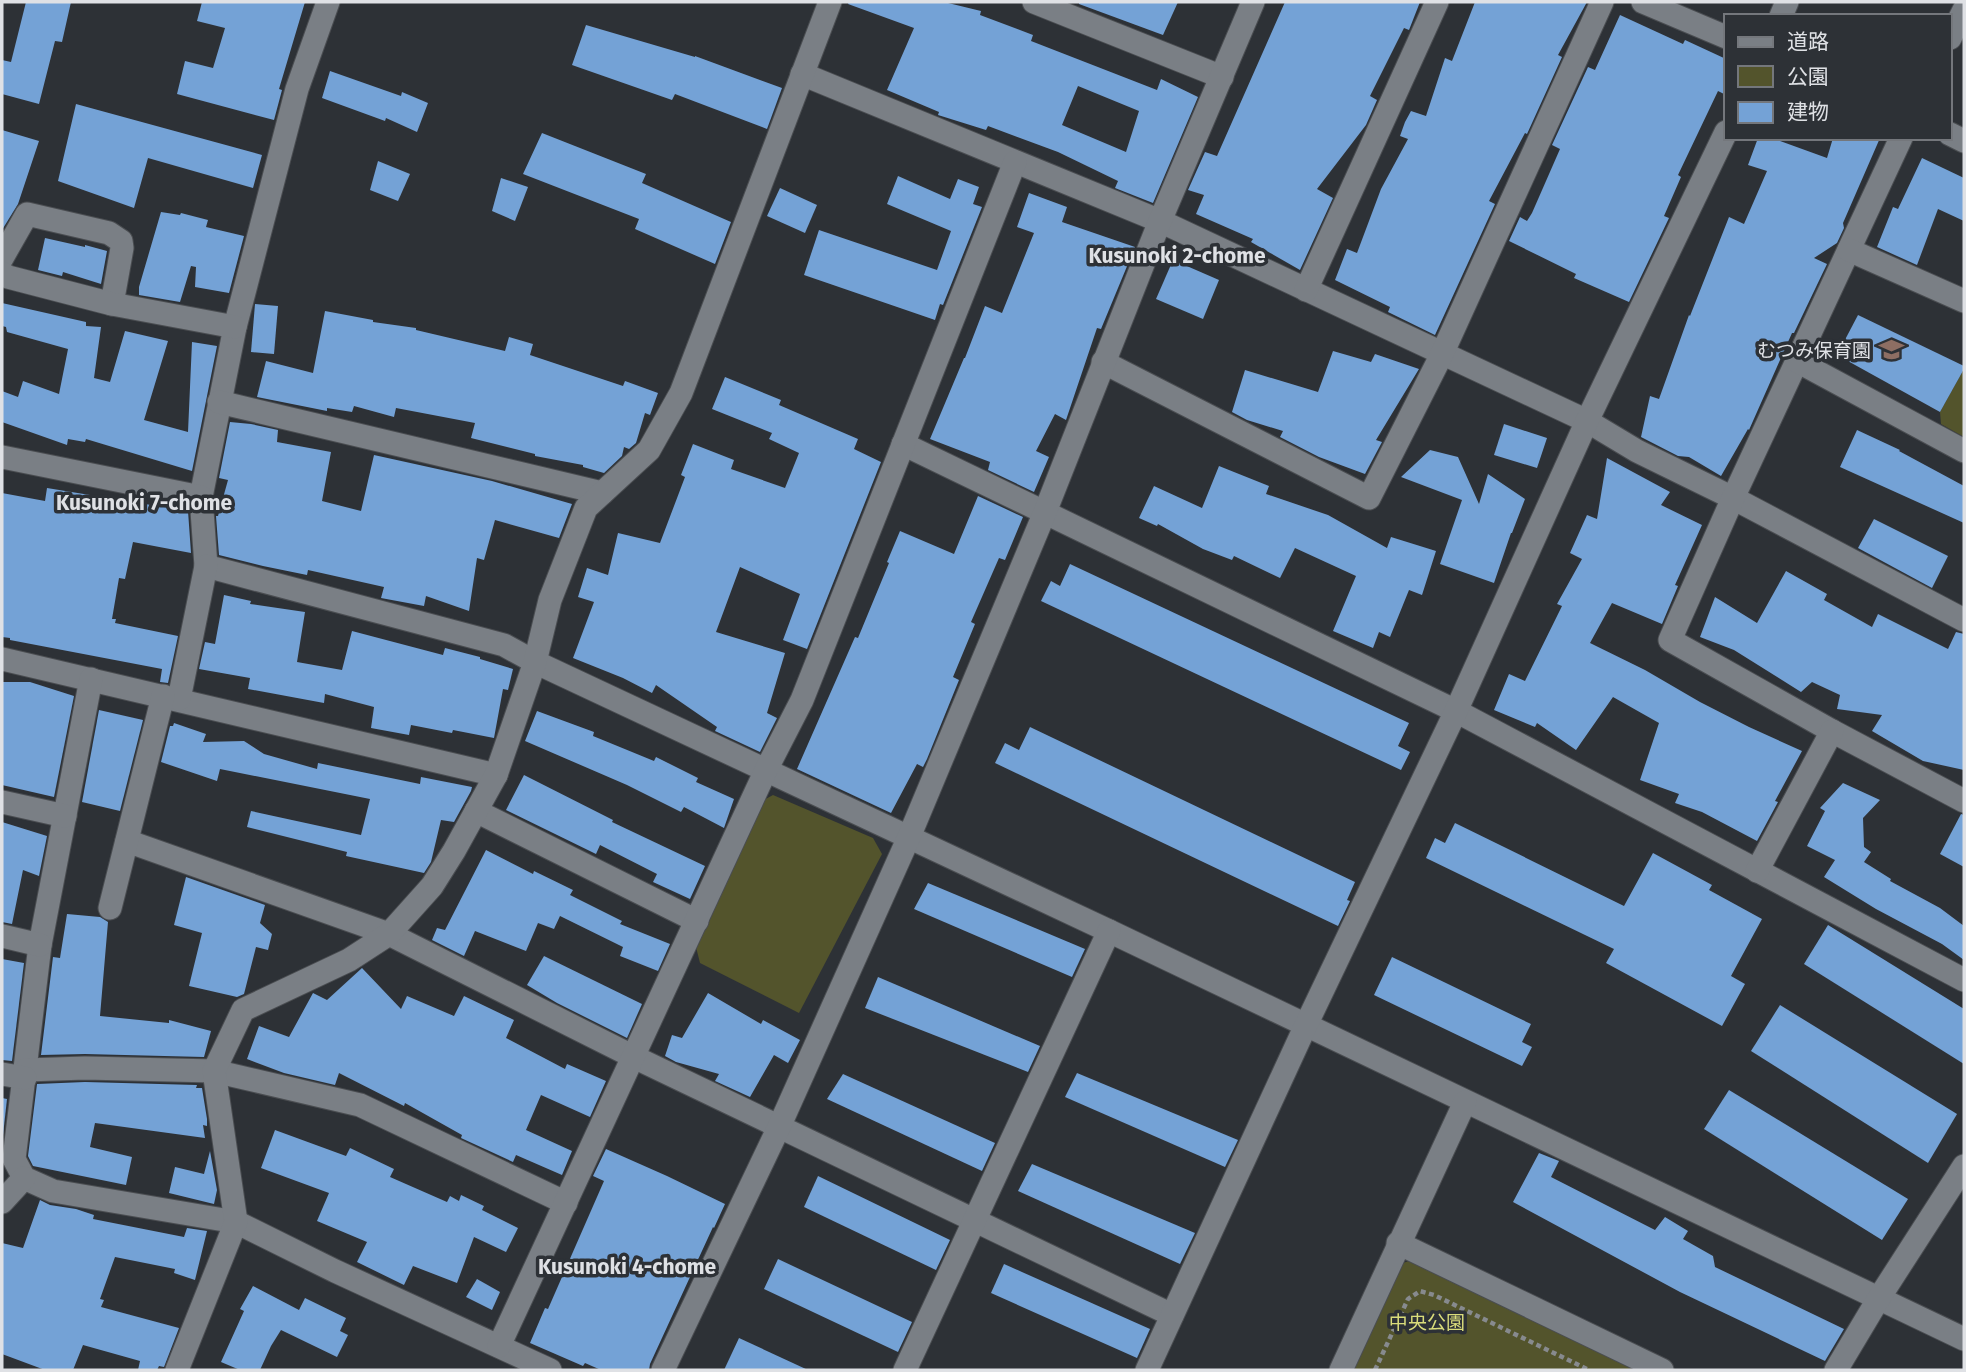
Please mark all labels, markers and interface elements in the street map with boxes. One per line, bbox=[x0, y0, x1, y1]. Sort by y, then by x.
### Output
legend bbox=[1724, 14, 1952, 140]
text: 道路 bbox=[1787, 29, 1829, 55]
text: 公園 bbox=[1787, 64, 1829, 90]
text: 建物 bbox=[1787, 99, 1829, 125]
district label: Kusunoki 2-chome bbox=[1088, 243, 1266, 269]
school or university icon: むつみ保育園 bbox=[1877, 336, 1905, 364]
place label: むつみ保育園 bbox=[1757, 339, 1871, 362]
district label: Kusunoki 7-chome bbox=[56, 490, 233, 516]
district label: Kusunoki 4-chome bbox=[538, 1254, 717, 1280]
park label: 中央公園 bbox=[1389, 1311, 1465, 1334]

